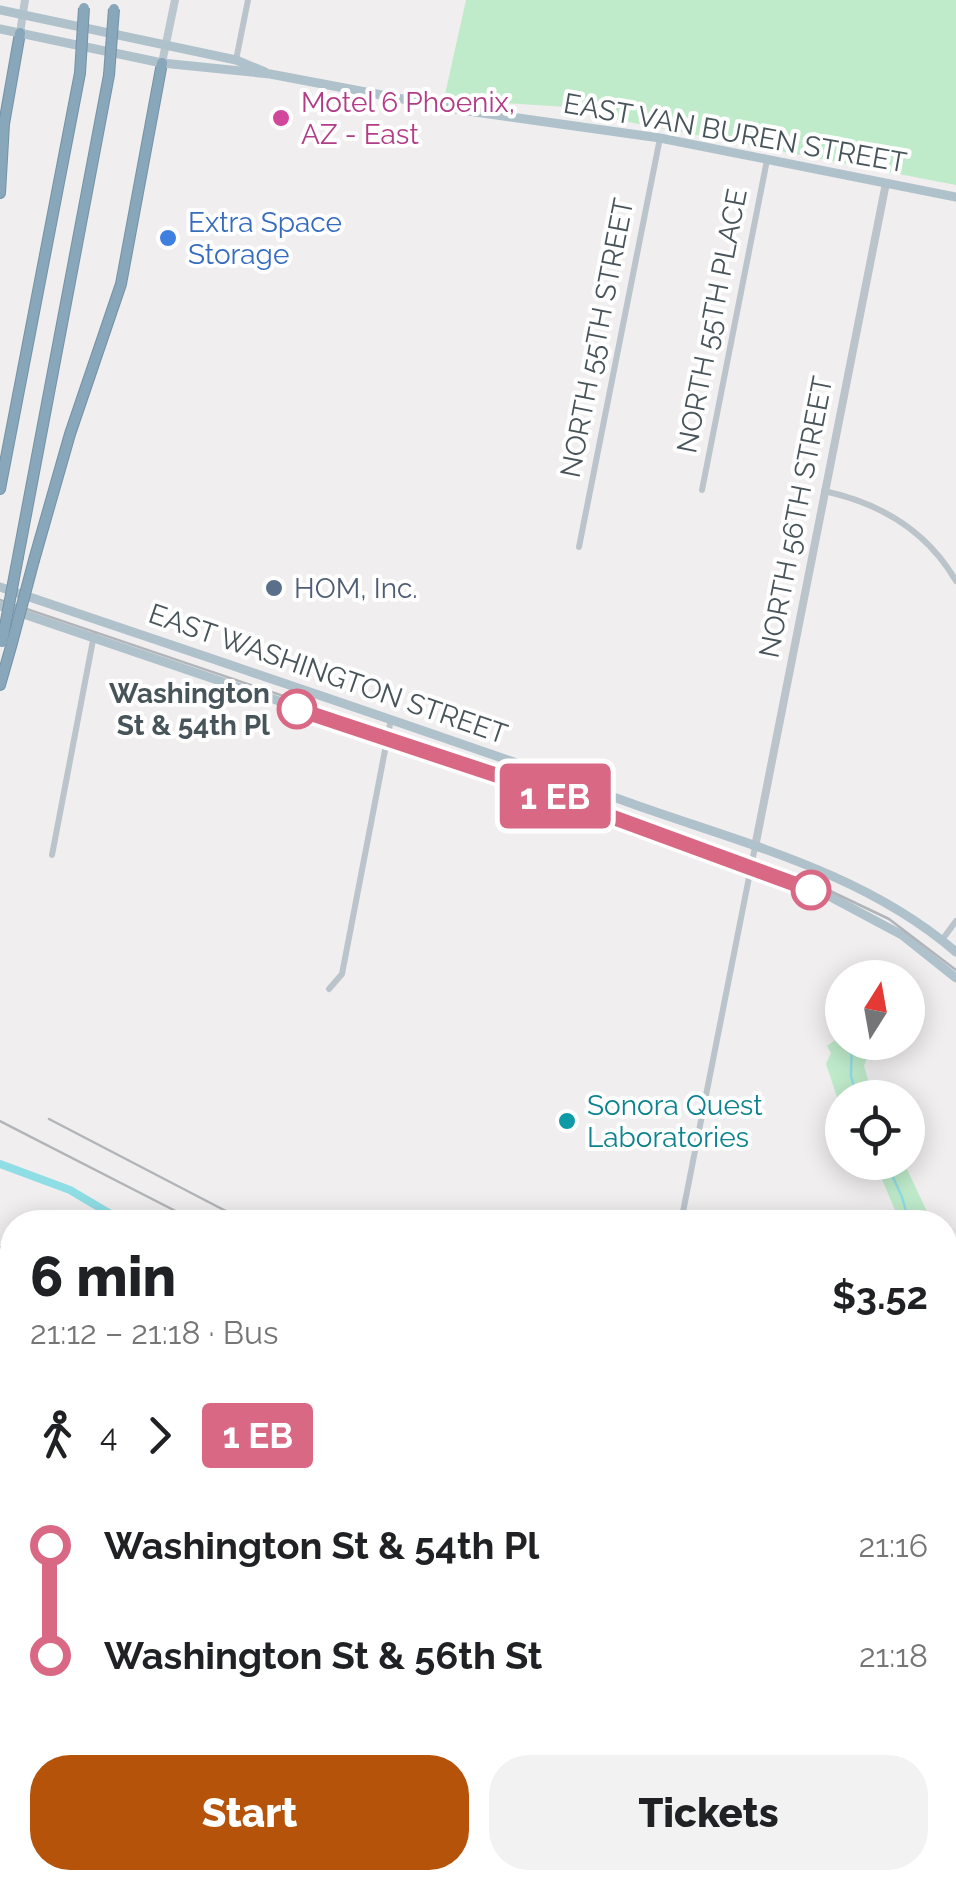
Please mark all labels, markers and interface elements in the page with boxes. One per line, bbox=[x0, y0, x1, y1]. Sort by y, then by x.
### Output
place label: Motel 6 Phoenix, AZ - East bbox=[301, 86, 515, 151]
street label: EAST VAN BUREN STREET bbox=[561, 87, 909, 179]
marker: Motel 6 Phoenix, AZ - East bbox=[270, 107, 292, 129]
street label: NORTH 55TH PLACE bbox=[670, 186, 754, 456]
street label: NORTH 55TH STREET bbox=[554, 196, 640, 480]
place label: Extra Space Storage bbox=[188, 206, 342, 271]
marker: Extra Space Storage bbox=[157, 227, 179, 249]
street label: NORTH 56TH STREET bbox=[753, 373, 839, 661]
place label: HOM, Inc. bbox=[294, 572, 418, 605]
marker: HOM, Inc. bbox=[263, 577, 285, 599]
street label: EAST WASHINGTON STREET bbox=[144, 597, 512, 751]
place label: Washington St & 54th Pl bbox=[109, 677, 270, 742]
marker: Washington St & 54th Pl bbox=[278, 690, 316, 728]
line badge: 1 EB bbox=[485, 764, 625, 828]
text: 1 EB bbox=[520, 776, 590, 817]
unlabelled marker bbox=[792, 871, 830, 909]
north arrow bbox=[825, 960, 925, 1060]
map controls bbox=[825, 960, 925, 1180]
button: locate bbox=[825, 1080, 925, 1180]
place label: Sonora Quest Laboratories bbox=[587, 1089, 763, 1154]
marker: Sonora Quest Laboratories bbox=[556, 1110, 578, 1132]
text: 6 min bbox=[30, 1244, 176, 1309]
text: $3.52 bbox=[832, 1273, 928, 1318]
text: 21:12 – 21:18 · Bus bbox=[30, 1314, 279, 1351]
icon: walk bbox=[30, 1408, 85, 1463]
icon: forward bbox=[132, 1408, 187, 1463]
text: 1 EB bbox=[222, 1415, 293, 1456]
text: 4 bbox=[100, 1417, 117, 1454]
text: Washington St & 54th Pl bbox=[104, 1523, 539, 1568]
text: 21:16 bbox=[859, 1527, 928, 1564]
text: Washington St & 56th St bbox=[104, 1633, 542, 1678]
text: 21:18 bbox=[859, 1637, 928, 1674]
button: Start bbox=[30, 1755, 469, 1870]
button: Tickets bbox=[489, 1755, 928, 1870]

